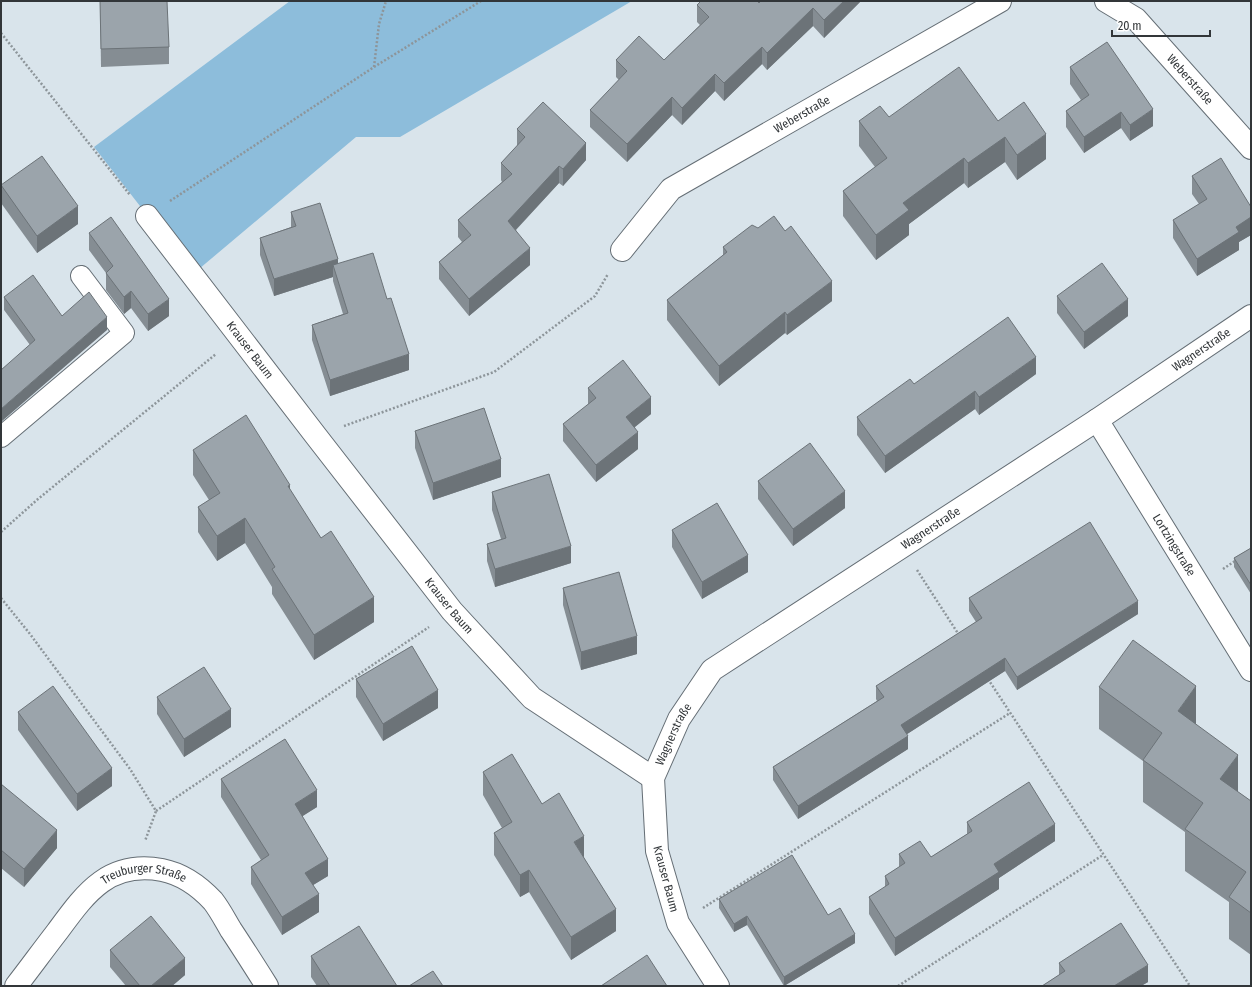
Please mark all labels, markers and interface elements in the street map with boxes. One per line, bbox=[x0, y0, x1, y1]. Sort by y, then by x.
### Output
scale bar bbox=[1112, 12, 1210, 38]
text: 20 m bbox=[1118, 19, 1142, 33]
street label: Weberstraße bbox=[1164, 52, 1216, 107]
street label: Weberstraße bbox=[771, 93, 832, 136]
street label: Krauser Baum bbox=[224, 319, 276, 381]
street label: Wagnerstraße bbox=[1169, 325, 1233, 374]
street label: Wagnerstraße bbox=[899, 504, 963, 552]
street label: Lortzingstraße bbox=[1150, 512, 1199, 579]
street label: Krauser Baum bbox=[422, 575, 476, 636]
street label: Wagnerstraße bbox=[652, 700, 695, 768]
street label: Krauser Baum bbox=[650, 844, 682, 914]
street label: Treuburger Straße bbox=[98, 861, 189, 887]

